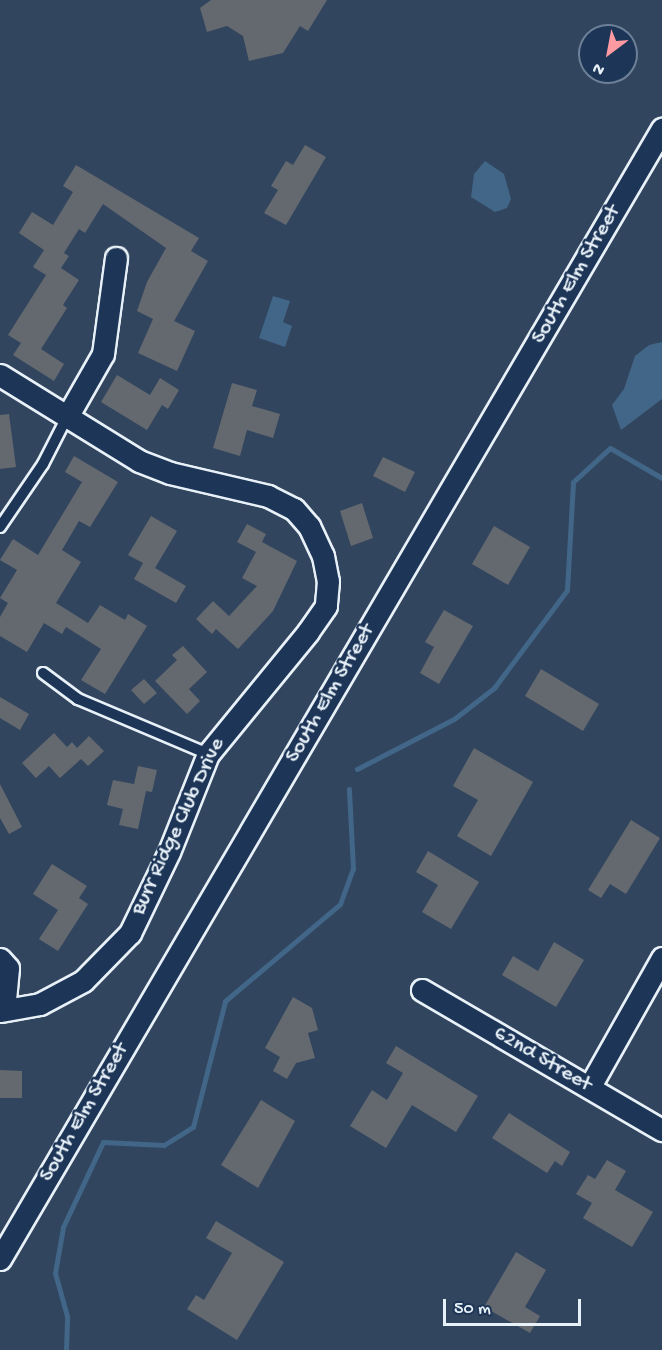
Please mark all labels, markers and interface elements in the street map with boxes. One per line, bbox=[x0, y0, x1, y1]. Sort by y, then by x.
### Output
north arrow bbox=[578, 24, 638, 84]
text: N bbox=[590, 57, 609, 79]
street label: South Elm Street bbox=[527, 201, 627, 349]
street label: South Elm Street bbox=[281, 620, 381, 768]
street label: Burr Ridge Club Drive bbox=[126, 734, 232, 920]
street label: 62nd Street bbox=[488, 1021, 596, 1099]
street label: South Elm Street bbox=[35, 1039, 135, 1187]
scale bar bbox=[446, 1287, 584, 1325]
text: 50 m bbox=[454, 1299, 491, 1320]

